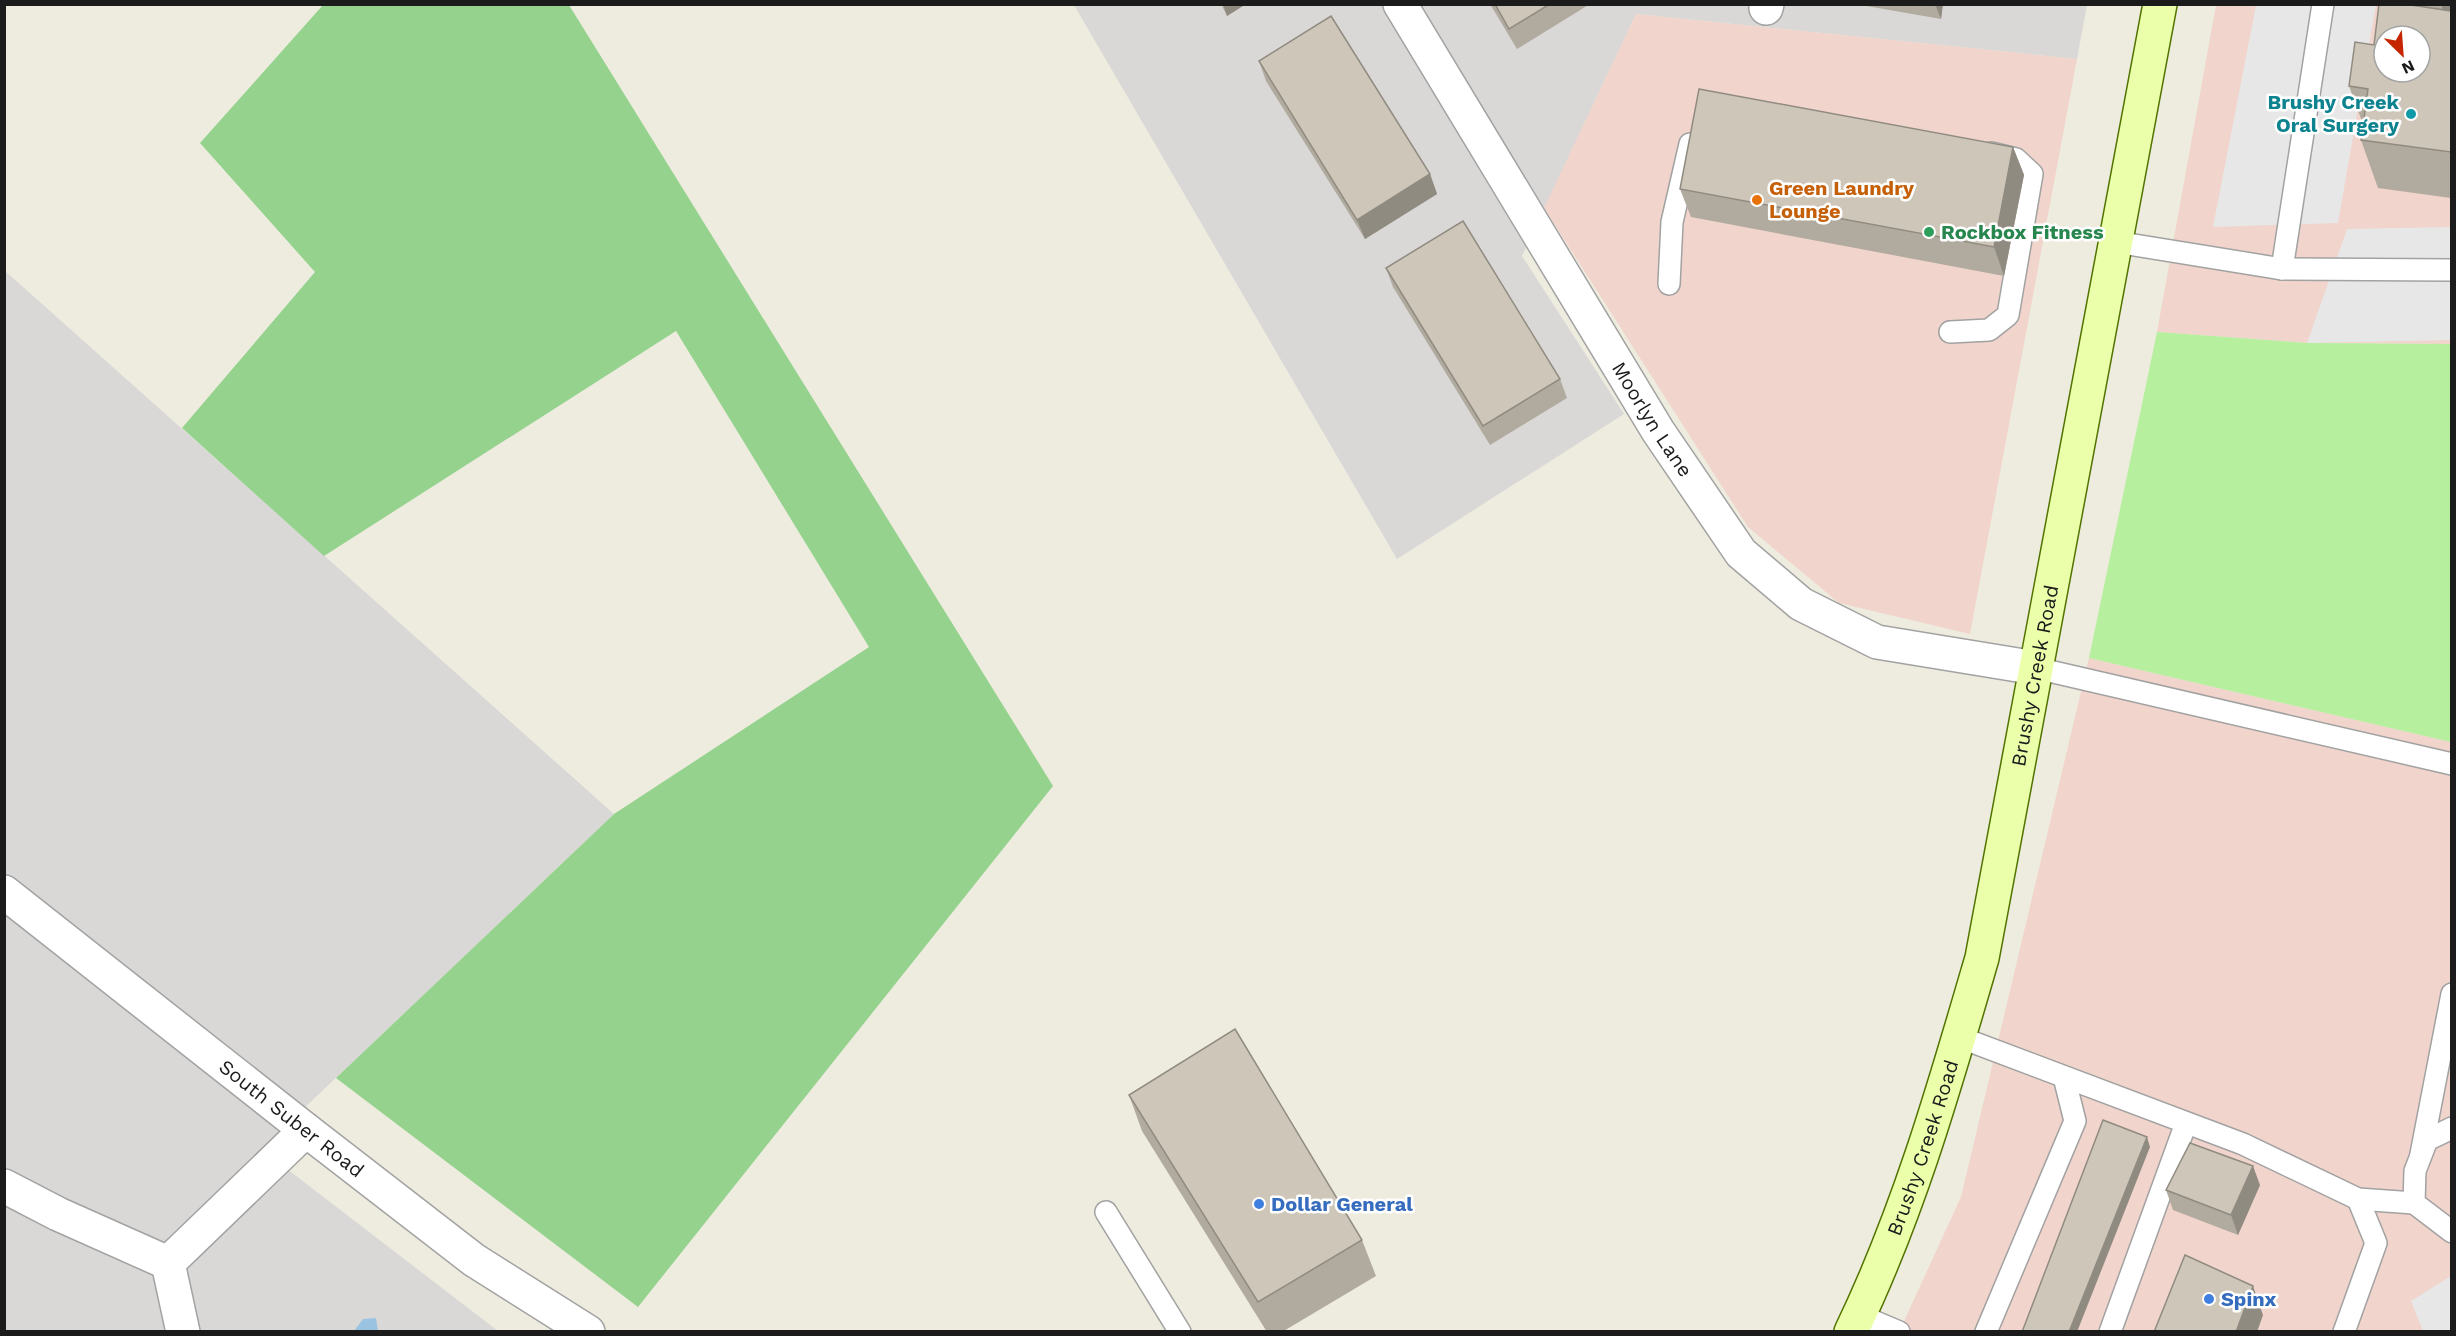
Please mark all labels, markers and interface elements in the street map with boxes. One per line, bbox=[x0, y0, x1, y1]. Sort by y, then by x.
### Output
north arrow bbox=[2372, 24, 2432, 84]
text: N bbox=[2399, 56, 2418, 78]
place label: Brushy Creek Oral Surgery bbox=[2267, 90, 2400, 137]
marker: Brushy Creek Oral Surgery bbox=[2404, 107, 2418, 121]
place label: Green Laundry Lounge bbox=[1769, 176, 1915, 223]
marker: Green Laundry Lounge bbox=[1750, 193, 1764, 207]
place label: Rockbox Fitness bbox=[1941, 220, 2104, 244]
marker: Rockbox Fitness bbox=[1922, 225, 1936, 239]
street label: Moorlyn Lane bbox=[1607, 357, 1698, 481]
street label: Brushy Creek Road bbox=[2006, 583, 2063, 768]
street label: South Suber Road bbox=[214, 1054, 369, 1182]
street label: Brushy Creek Road bbox=[1882, 1057, 1963, 1239]
place label: Dollar General bbox=[1271, 1192, 1413, 1216]
marker: Dollar General bbox=[1252, 1197, 1266, 1211]
place label: Spinx bbox=[2221, 1287, 2276, 1311]
marker: Spinx bbox=[2202, 1292, 2216, 1306]

